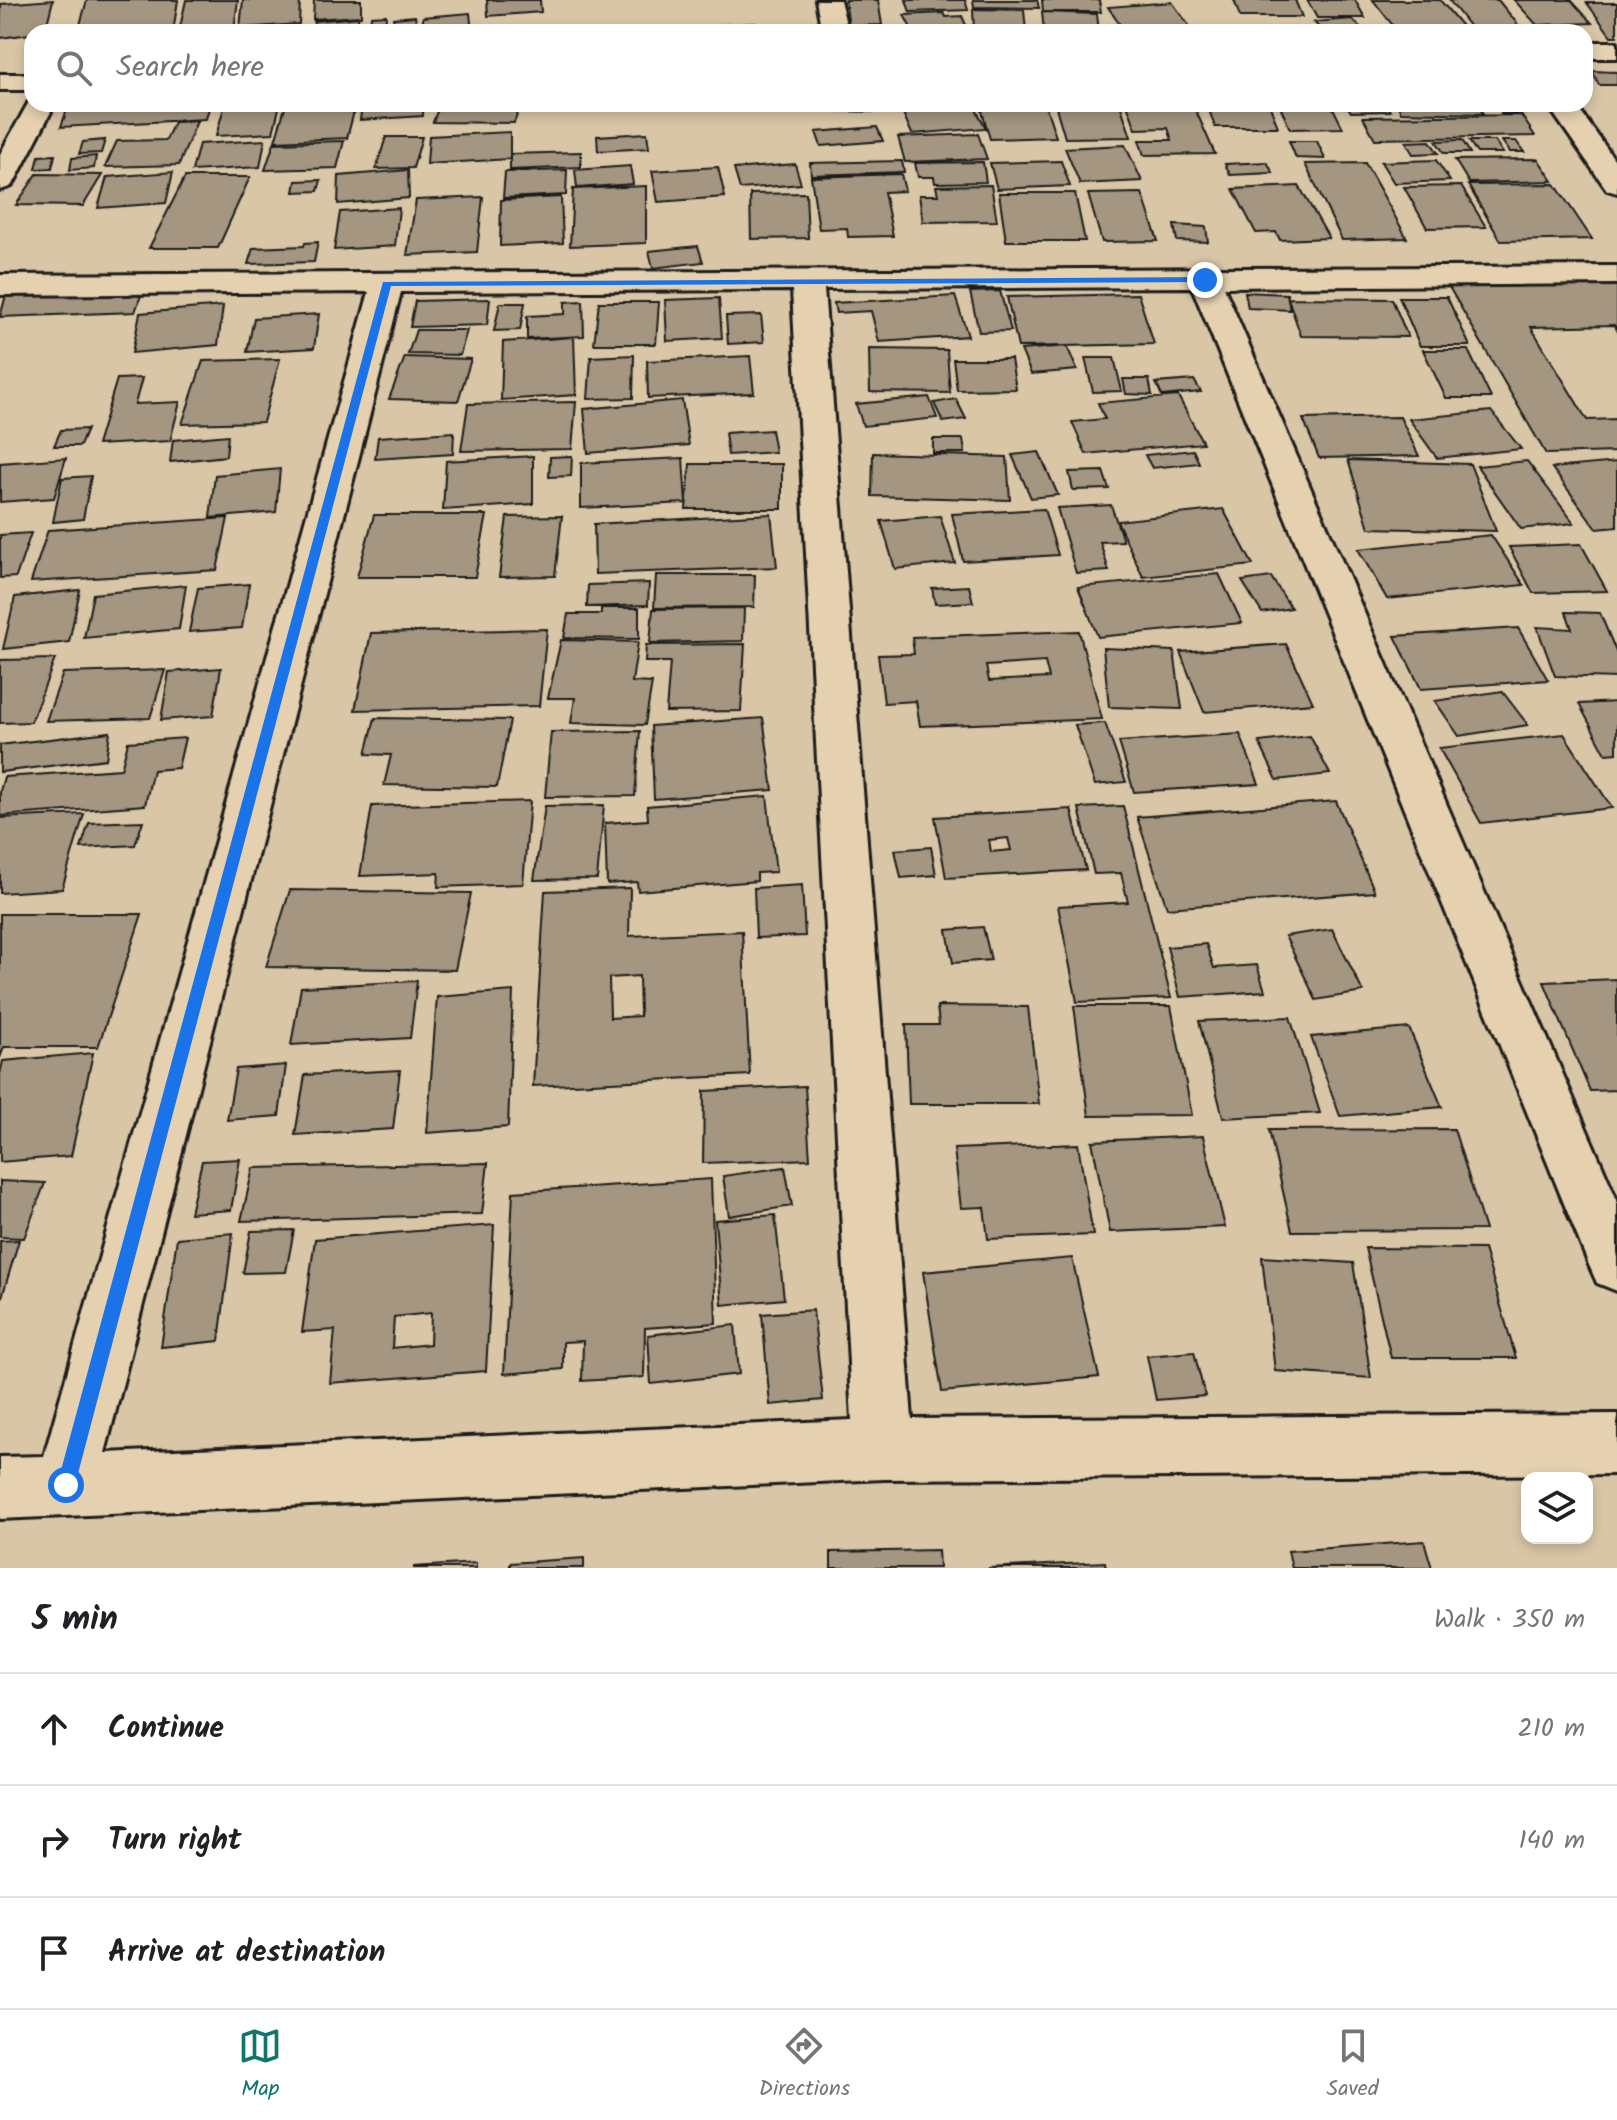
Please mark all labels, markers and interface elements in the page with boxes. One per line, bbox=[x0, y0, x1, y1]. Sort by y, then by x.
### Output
search box bbox=[24, 24, 1593, 112]
text: Search here bbox=[116, 44, 264, 92]
icon: search bbox=[52, 46, 96, 90]
route end bbox=[1187, 262, 1223, 298]
route start bbox=[48, 1467, 84, 1503]
map controls bbox=[1521, 1472, 1593, 1544]
button: layers bbox=[1521, 1472, 1593, 1544]
text: 5 min bbox=[32, 1593, 118, 1647]
text: Walk · 350 m bbox=[1434, 1599, 1585, 1641]
text: Continue bbox=[108, 1705, 224, 1753]
icon: ahead bbox=[32, 1707, 76, 1751]
text: 210 m bbox=[1518, 1708, 1585, 1750]
text: Turn right bbox=[108, 1817, 241, 1865]
icon: right bbox=[32, 1819, 76, 1863]
text: 140 m bbox=[1518, 1820, 1585, 1862]
text: Arrive at destination bbox=[108, 1929, 385, 1977]
icon: arrive bbox=[32, 1931, 76, 1975]
tab: Map bbox=[238, 2024, 282, 2107]
tab: Directions bbox=[759, 2024, 850, 2107]
tab: Saved bbox=[1327, 2024, 1379, 2107]

